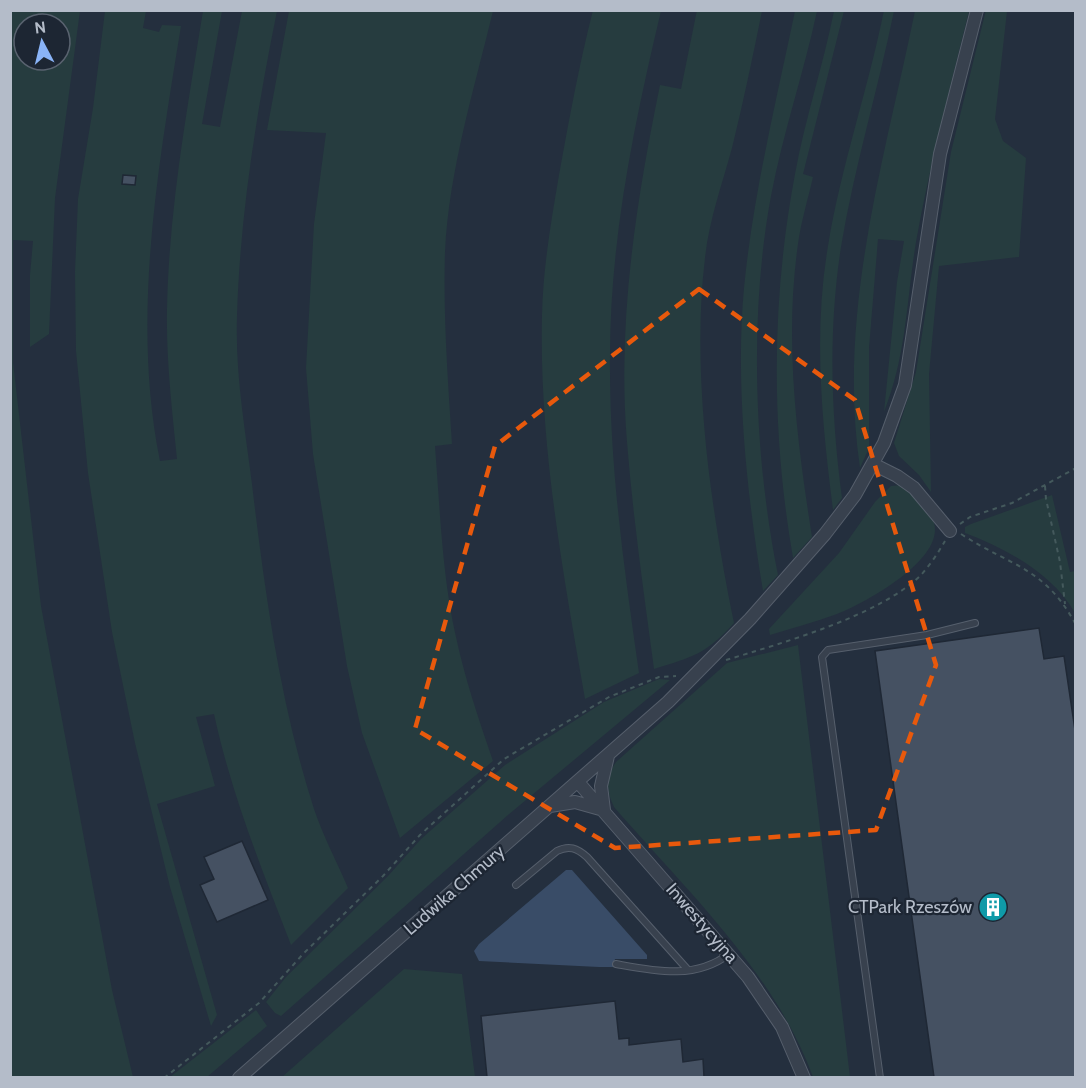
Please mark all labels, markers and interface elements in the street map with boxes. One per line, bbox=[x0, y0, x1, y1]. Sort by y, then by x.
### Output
north arrow bbox=[12, 12, 72, 72]
text: N bbox=[33, 17, 47, 38]
street label: Ludwika Chmury bbox=[399, 840, 509, 940]
street label: Inwestycyjna bbox=[661, 879, 743, 968]
building icon: CTPark Rzeszów bbox=[977, 891, 1009, 923]
place label: CTPark Rzeszów bbox=[848, 896, 972, 918]

